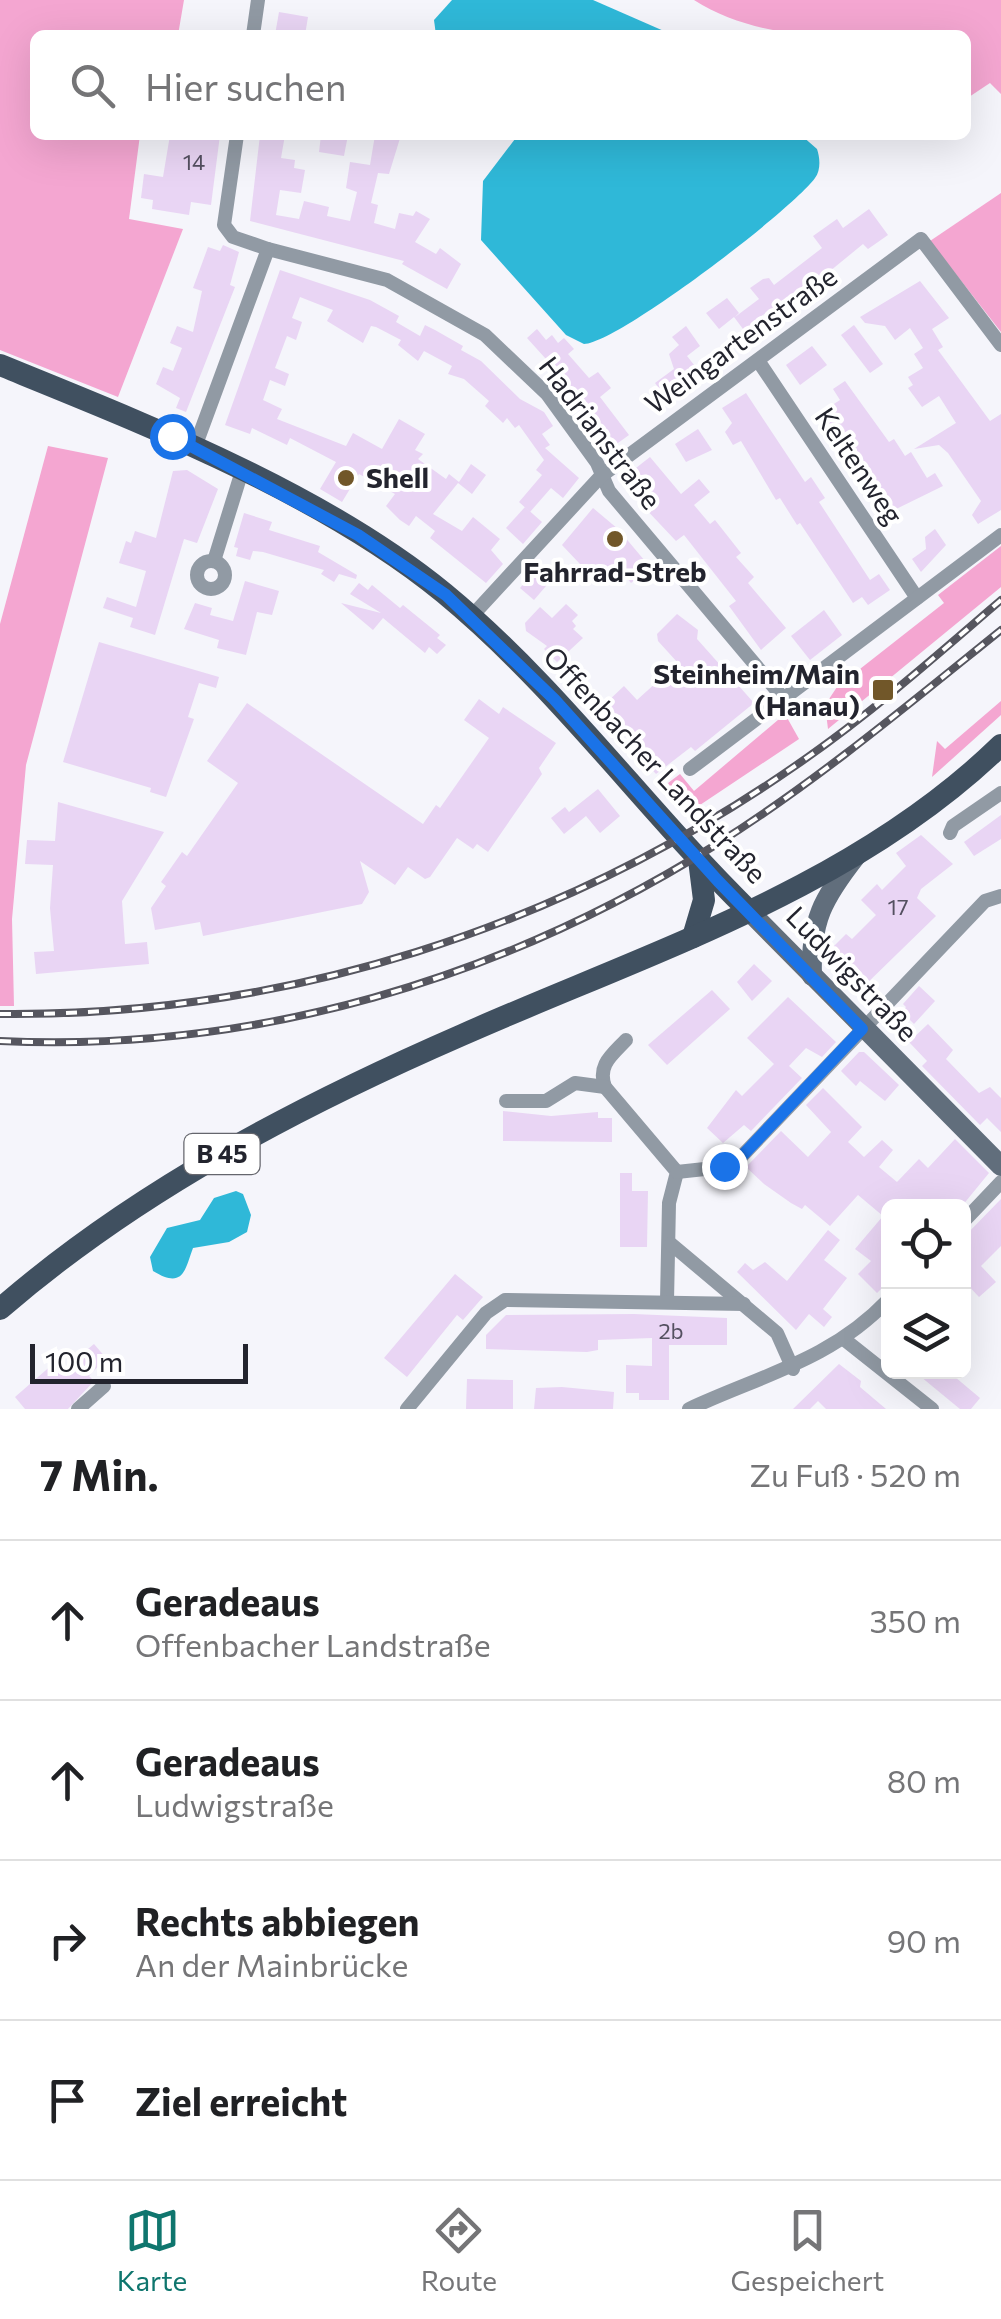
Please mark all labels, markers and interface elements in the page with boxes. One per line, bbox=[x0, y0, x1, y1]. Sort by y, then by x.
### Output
search box bbox=[30, 30, 971, 140]
icon: search bbox=[65, 58, 120, 113]
text: Hier suchen bbox=[145, 62, 347, 109]
house number: 14 bbox=[183, 148, 205, 175]
street label: Weingartenstraße bbox=[638, 258, 843, 420]
street label: Hadrianstraße bbox=[532, 349, 669, 515]
street label: Keltenweg bbox=[808, 401, 911, 530]
route start bbox=[150, 414, 196, 460]
place label: Shell bbox=[366, 460, 429, 494]
marker: Shell bbox=[335, 467, 357, 489]
marker: Fahrrad-Streb bbox=[604, 528, 626, 550]
place label: Fahrrad-Streb bbox=[523, 554, 707, 588]
street label: Offenbacher Landstraße bbox=[537, 639, 774, 890]
place label: Steinheim/Main (Hanau) bbox=[653, 656, 860, 722]
marker: Steinheim/Main (Hanau) bbox=[870, 677, 896, 703]
house number: 17 bbox=[887, 893, 909, 920]
street label: Ludwigstraße bbox=[780, 899, 925, 1048]
road number: B 45 bbox=[184, 1134, 260, 1174]
route end bbox=[702, 1144, 748, 1190]
map controls bbox=[881, 1199, 971, 1379]
button: locate bbox=[881, 1199, 971, 1289]
button: layers bbox=[881, 1289, 971, 1379]
house number: 2b bbox=[658, 1317, 684, 1344]
scale bar bbox=[30, 1339, 248, 1384]
text: 100 m bbox=[45, 1344, 123, 1378]
text: 7 Min. bbox=[40, 1448, 159, 1500]
text: Zu Fuß · 520 m bbox=[750, 1454, 961, 1494]
text: Geradeaus bbox=[135, 1577, 320, 1624]
icon: ahead bbox=[40, 1593, 95, 1648]
text: 350 m bbox=[869, 1600, 961, 1640]
text: Offenbacher Landstraße bbox=[135, 1624, 491, 1664]
text: Geradeaus bbox=[135, 1737, 320, 1784]
icon: ahead bbox=[40, 1753, 95, 1808]
text: 80 m bbox=[887, 1760, 961, 1800]
text: Ludwigstraße bbox=[135, 1784, 334, 1824]
text: Rechts abbiegen bbox=[135, 1897, 419, 1944]
icon: right bbox=[40, 1913, 95, 1968]
text: 90 m bbox=[887, 1920, 961, 1960]
text: An der Mainbrücke bbox=[135, 1944, 408, 1984]
icon: arrive bbox=[40, 2073, 95, 2128]
text: Ziel erreicht bbox=[135, 2077, 347, 2124]
tab: Karte bbox=[117, 2203, 187, 2297]
tab: Route bbox=[421, 2203, 497, 2297]
tab: Gespeichert bbox=[730, 2203, 884, 2297]

